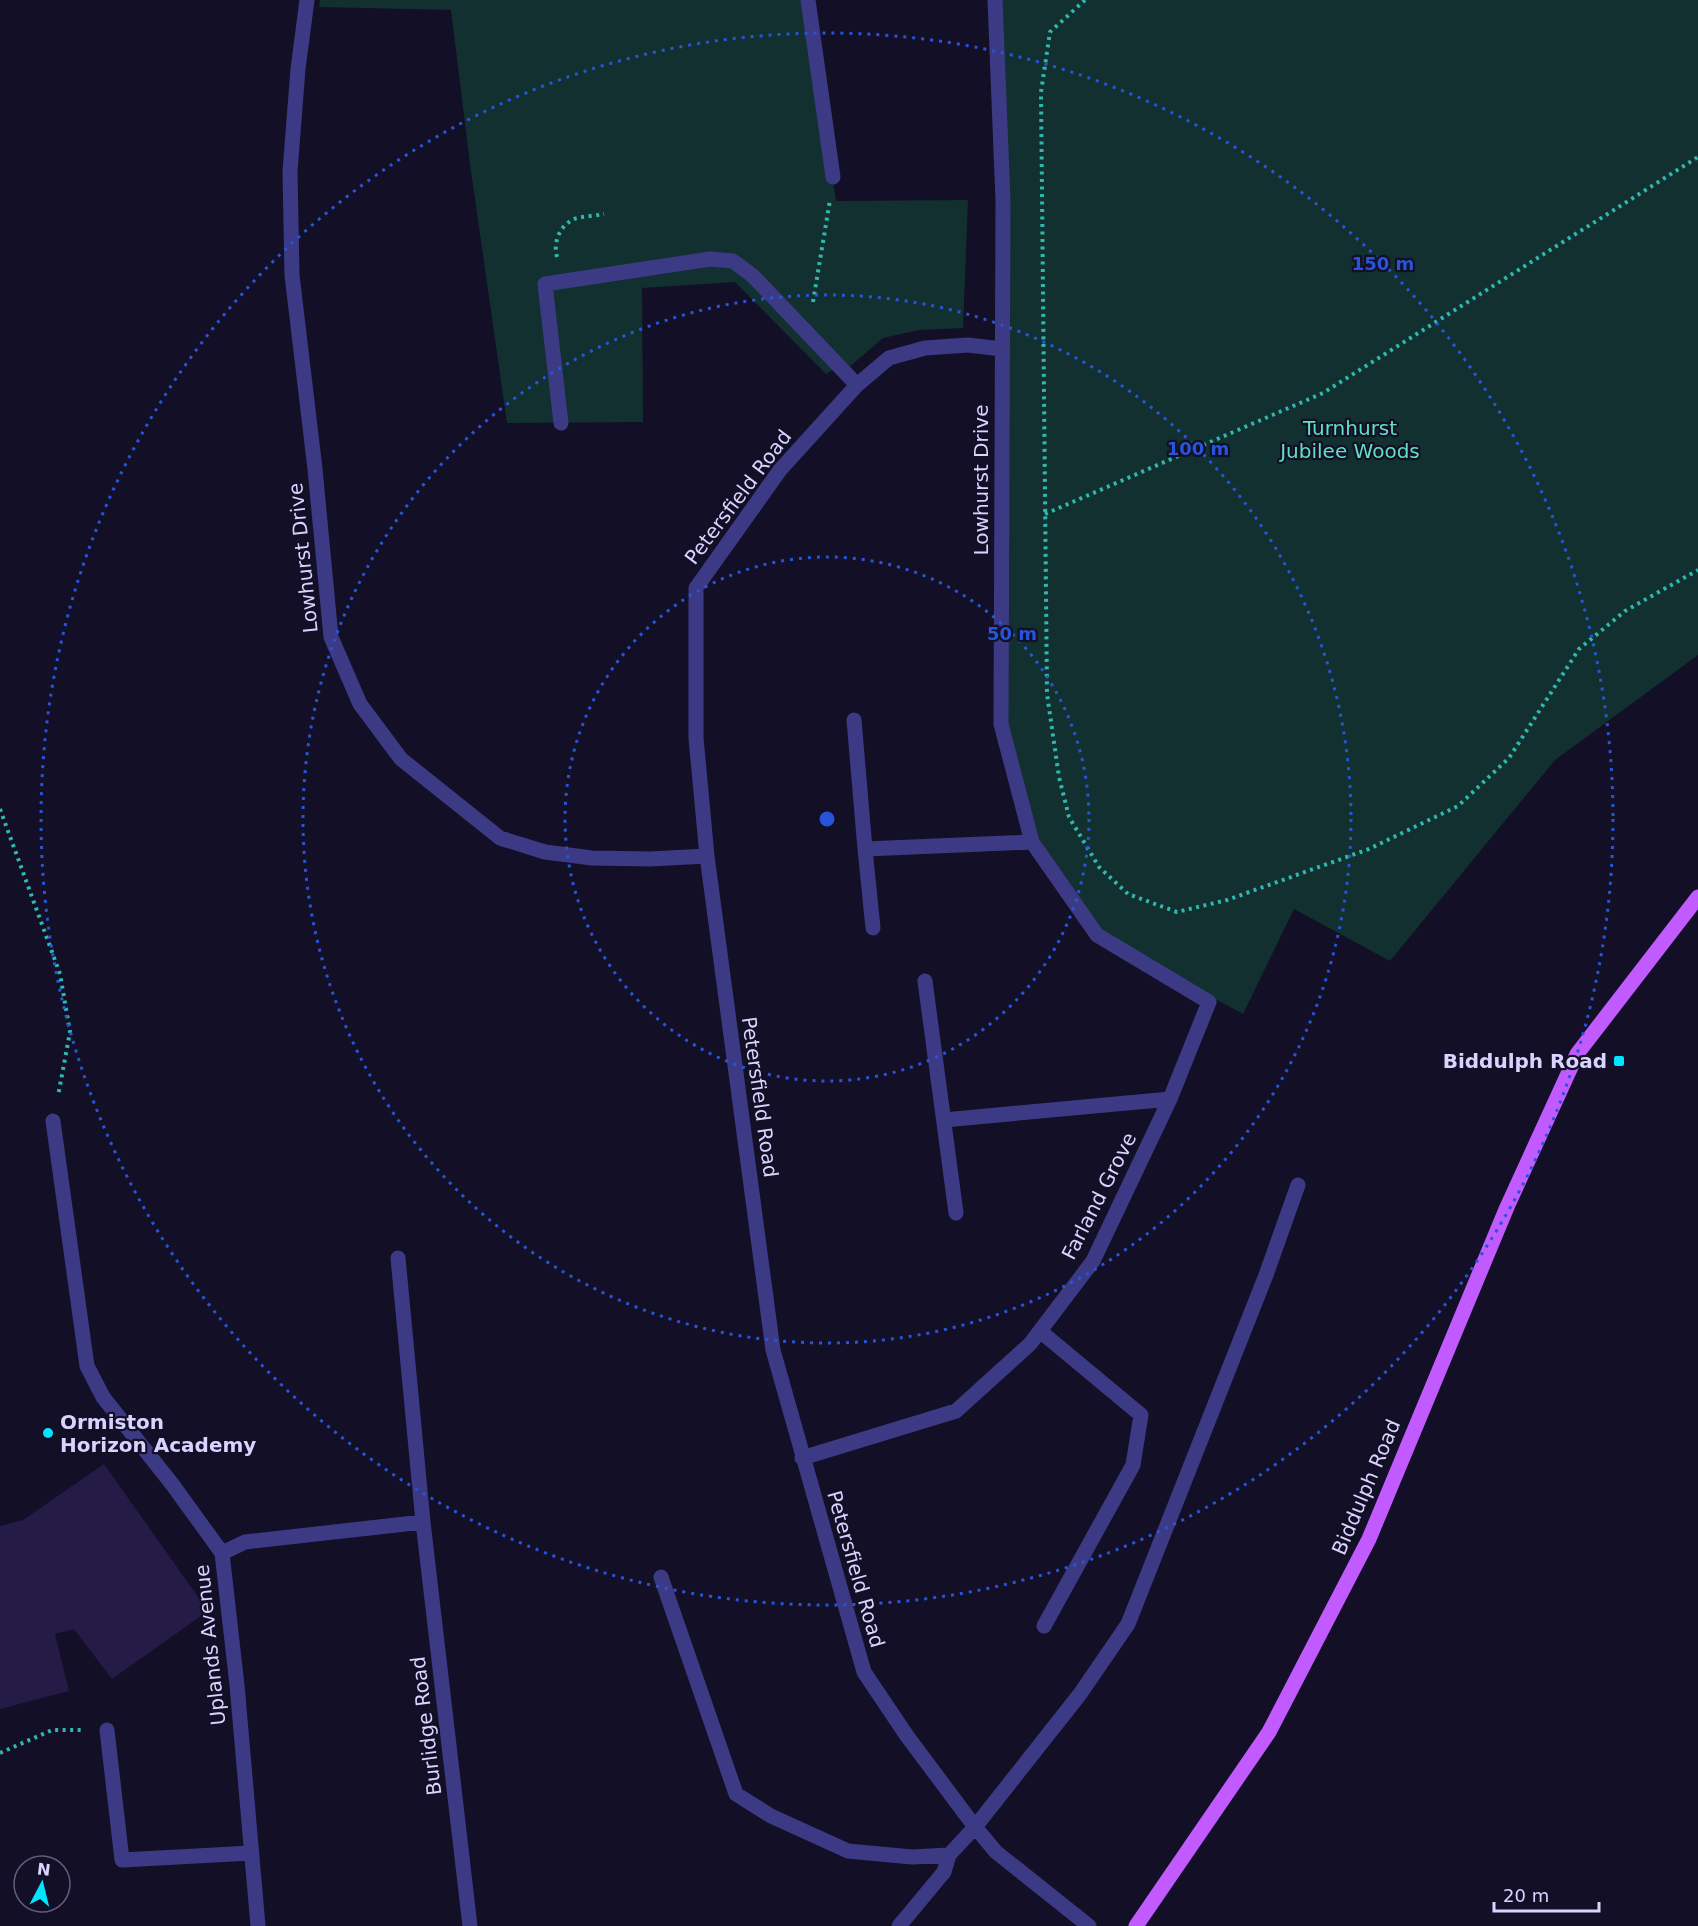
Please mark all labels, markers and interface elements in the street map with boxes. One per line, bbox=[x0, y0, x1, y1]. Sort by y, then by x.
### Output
text: 150 m bbox=[1352, 253, 1414, 274]
street label: Lowhurst Drive bbox=[969, 405, 993, 555]
park label: Turnhurst Jubilee Woods bbox=[1278, 416, 1420, 463]
street label: Petersfield Road bbox=[680, 425, 796, 569]
text: 100 m bbox=[1167, 438, 1229, 459]
street label: Lowhurst Drive bbox=[283, 482, 323, 634]
text: 50 m bbox=[987, 623, 1037, 644]
centre of rings bbox=[817, 809, 837, 829]
street label: Petersfield Road bbox=[737, 1015, 783, 1179]
place label: Biddulph Road bbox=[1443, 1049, 1607, 1073]
marker: Biddulph Road bbox=[1612, 1054, 1626, 1068]
street label: Farland Grove bbox=[1057, 1128, 1141, 1264]
place label: Ormiston Horizon Academy bbox=[60, 1410, 256, 1457]
street label: Biddulph Road bbox=[1327, 1416, 1405, 1558]
marker: Ormiston Horizon Academy bbox=[41, 1426, 55, 1440]
street label: Petersfield Road bbox=[822, 1488, 890, 1650]
street label: Uplands Avenue bbox=[190, 1563, 230, 1727]
street label: Burlidge Road bbox=[406, 1655, 446, 1797]
north arrow bbox=[12, 1854, 72, 1914]
text: N bbox=[36, 1859, 52, 1880]
scale bar bbox=[1494, 1875, 1599, 1913]
text: 20 m bbox=[1503, 1885, 1549, 1906]

